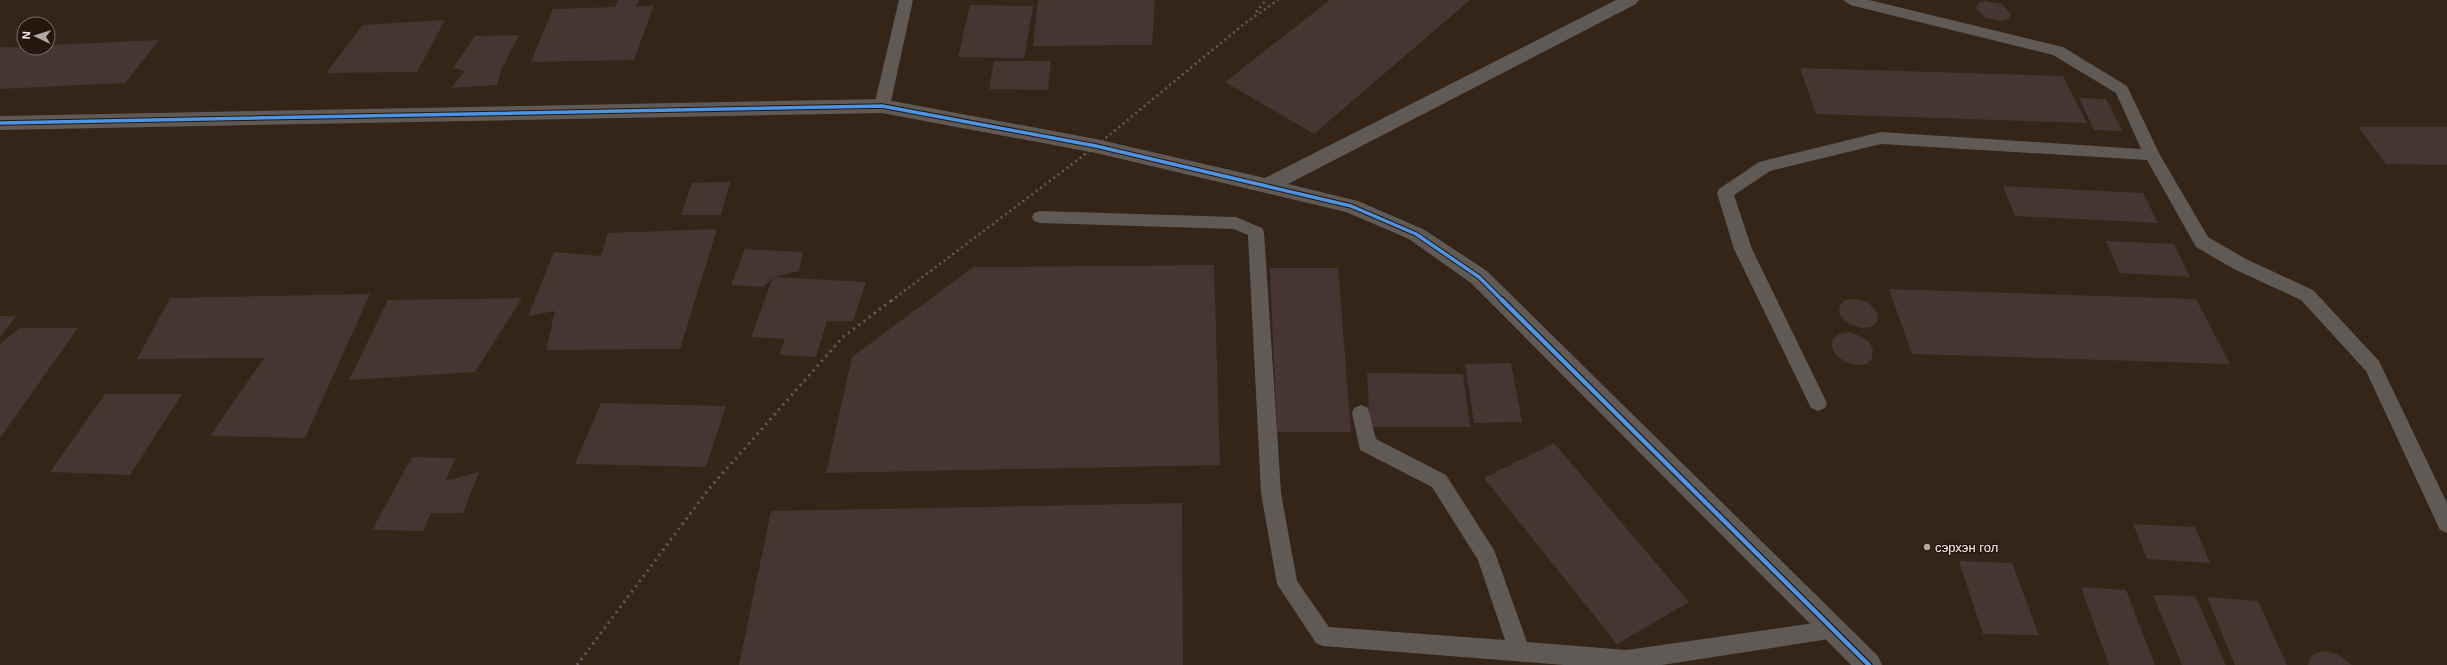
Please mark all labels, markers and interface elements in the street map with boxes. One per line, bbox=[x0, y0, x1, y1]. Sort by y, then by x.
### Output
north arrow bbox=[16, 16, 56, 56]
text: N bbox=[20, 31, 32, 40]
place label: сэрхэн гол bbox=[1935, 540, 1998, 555]
marker: сэрхэн гол bbox=[1922, 542, 1932, 552]

